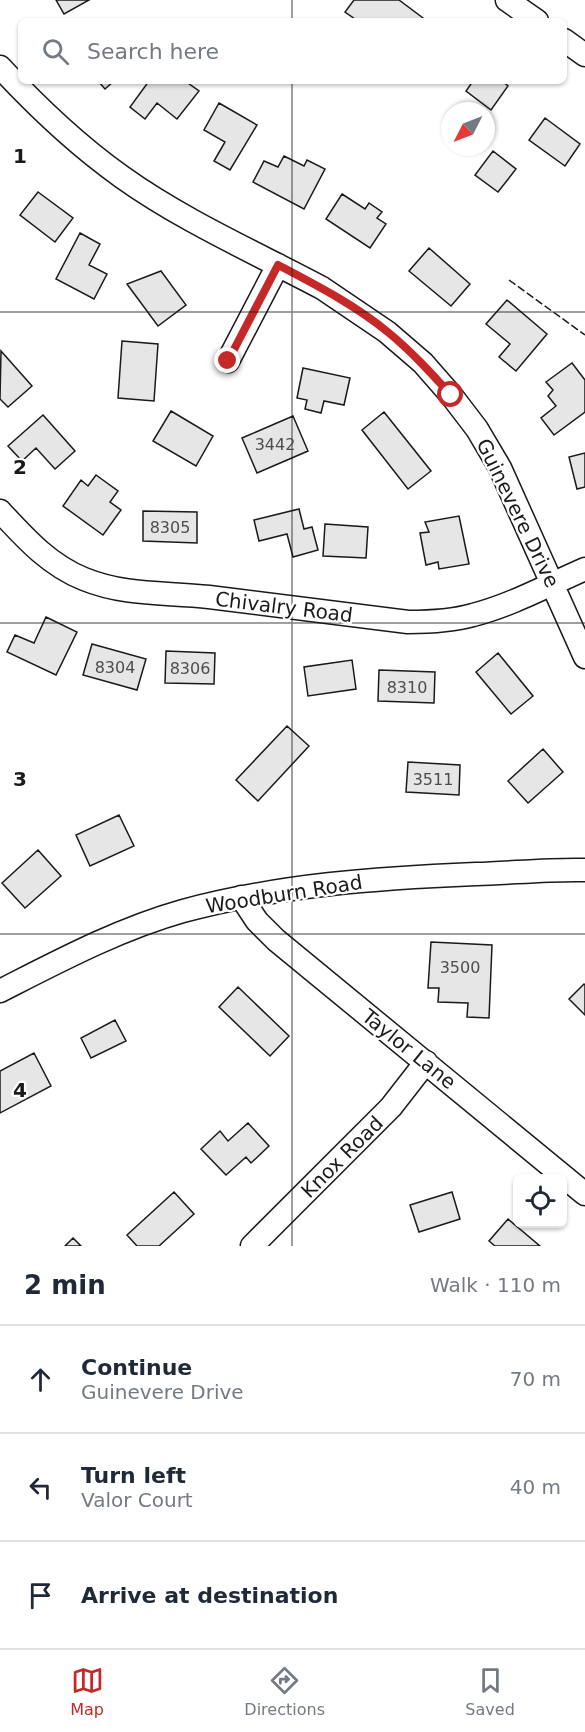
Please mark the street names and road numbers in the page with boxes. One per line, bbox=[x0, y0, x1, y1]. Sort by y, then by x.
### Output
street label: Guinevere Drive bbox=[472, 435, 564, 591]
street label: Chivalry Road bbox=[214, 587, 354, 627]
street label: Woodburn Road bbox=[204, 870, 364, 918]
street label: Taylor Lane bbox=[356, 1003, 461, 1094]
street label: Knox Road bbox=[296, 1111, 388, 1203]

